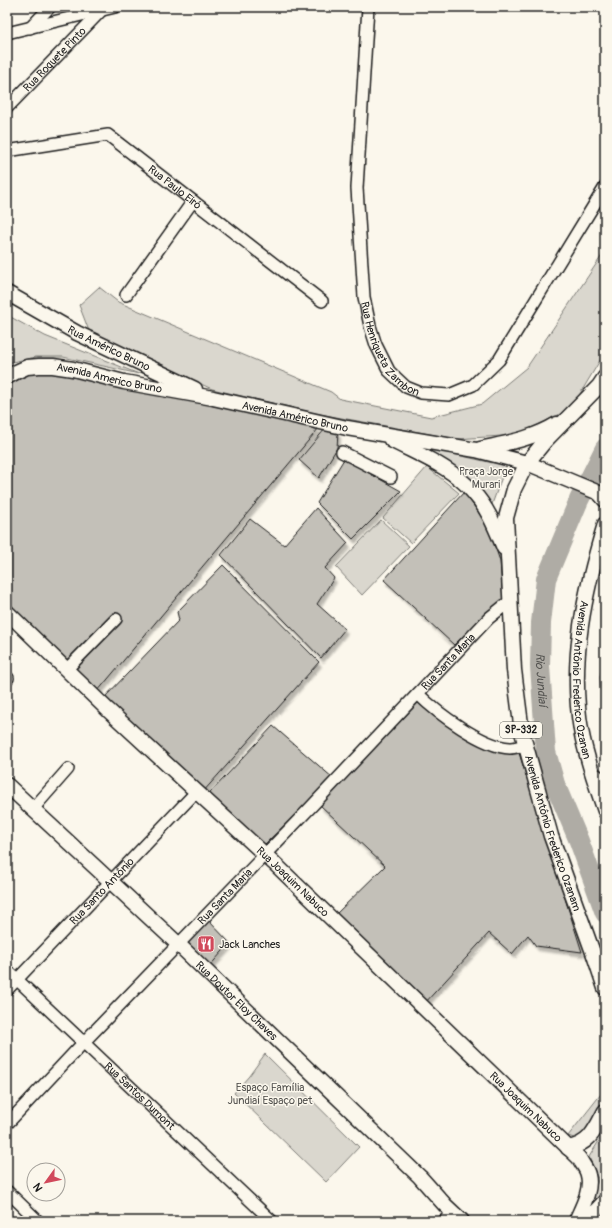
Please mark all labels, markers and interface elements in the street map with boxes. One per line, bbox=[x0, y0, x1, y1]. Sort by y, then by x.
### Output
street label: Rua Roquete Pinto bbox=[20, 24, 88, 94]
street label: Rua Paulo Eiró bbox=[146, 162, 204, 212]
street label: Rua Henriqueta Zambon bbox=[359, 300, 422, 398]
street label: Rua Américo Bruno bbox=[65, 323, 152, 373]
street label: Avenida Americo Bruno bbox=[56, 360, 163, 395]
street label: Avenida Américo Bruno bbox=[241, 398, 350, 435]
park label: Praça Jorge Murari bbox=[459, 465, 514, 491]
street label: Avenida Antônio Frederico Ozanan bbox=[570, 600, 594, 760]
street label: Rua Santa Maria bbox=[418, 631, 478, 693]
water label: Rio Jundiaí bbox=[532, 653, 551, 710]
road number: SP-332 bbox=[500, 722, 542, 738]
street label: Avenida Antônio Frederico Ozanam bbox=[522, 754, 584, 913]
street label: Rua Joaquim Nabuco bbox=[254, 844, 332, 919]
street label: Rua Santo Antônio bbox=[67, 855, 137, 927]
street label: Rua Santa Maria bbox=[195, 866, 255, 927]
restaurant icon: Jack Lanches bbox=[196, 934, 216, 954]
place label: Jack Lanches bbox=[219, 938, 280, 951]
street label: Rua Doutor Eloy Chaves bbox=[193, 958, 280, 1043]
street label: Rua Santos Dumont bbox=[102, 1059, 178, 1133]
street label: Rua Joaquim Nabuco bbox=[487, 1069, 565, 1145]
park label: Espaço Família Jundiaí Espaço pet bbox=[228, 1081, 313, 1107]
north arrow bbox=[26, 1162, 66, 1202]
text: N bbox=[30, 1180, 46, 1194]

